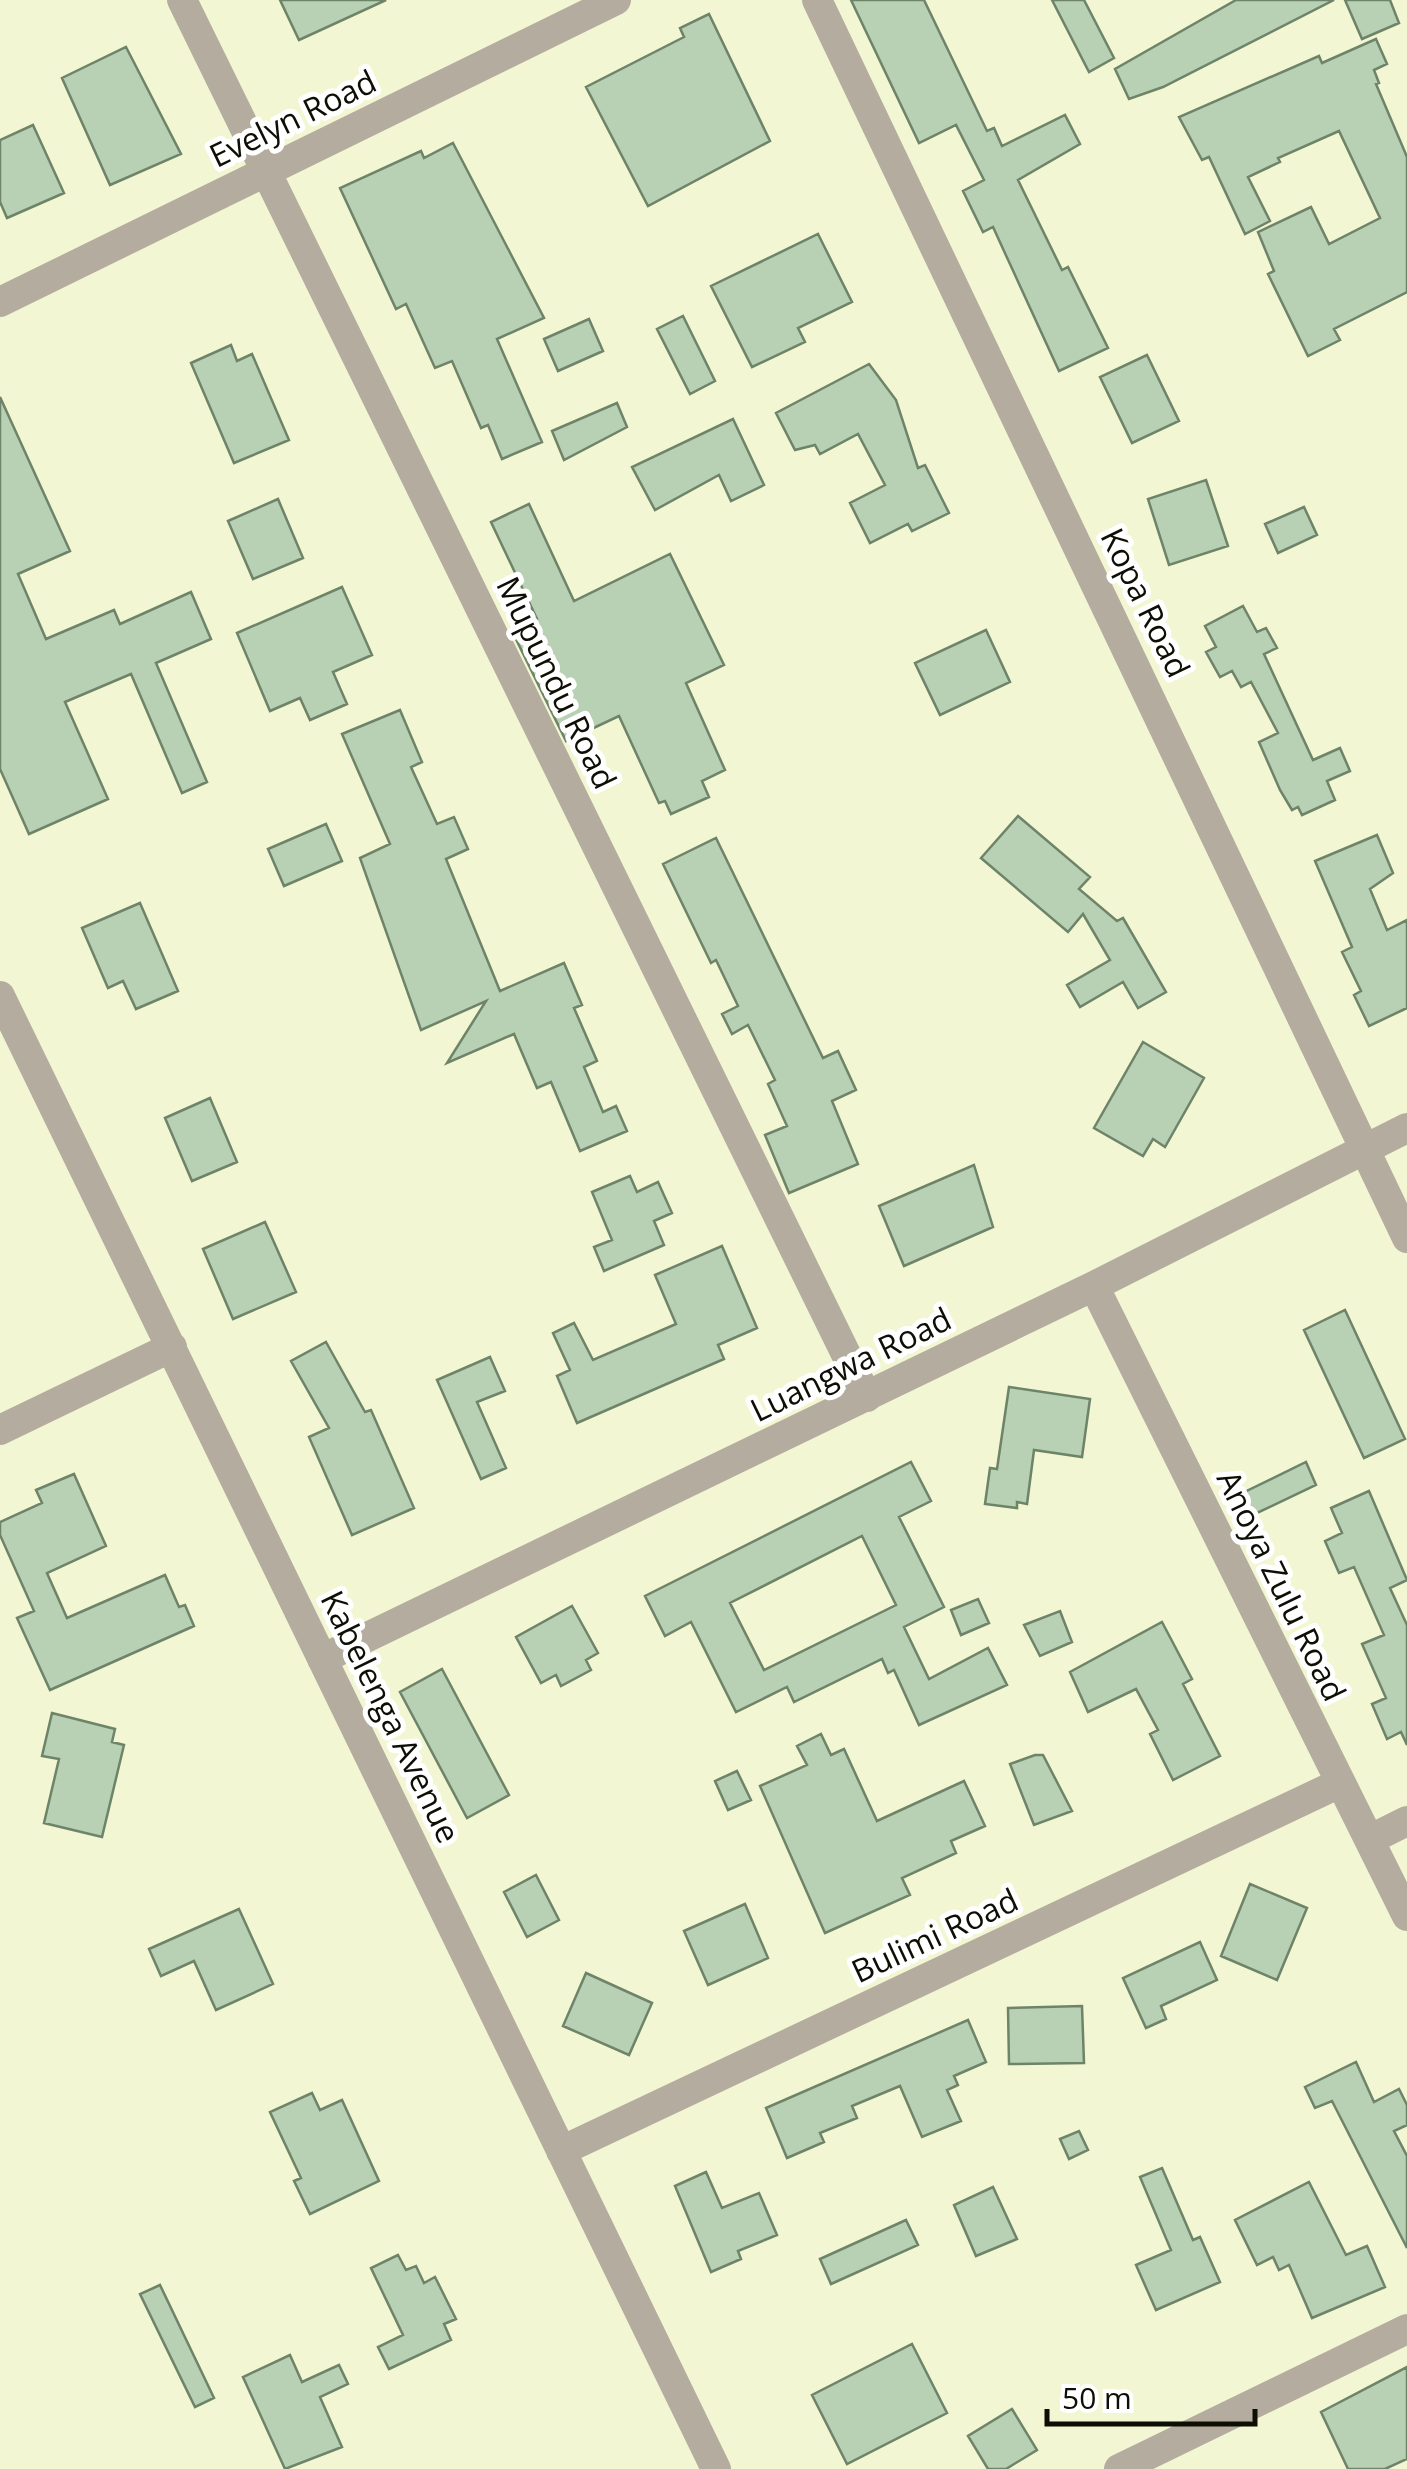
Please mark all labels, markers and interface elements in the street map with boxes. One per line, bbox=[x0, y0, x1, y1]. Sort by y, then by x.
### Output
street label: Evelyn Road bbox=[202, 59, 383, 176]
street label: Kopa Road bbox=[1092, 521, 1201, 684]
street label: Mupundu Road bbox=[487, 569, 627, 796]
street label: Luangwa Road bbox=[743, 1296, 958, 1431]
street label: Anoya Zulu Road bbox=[1208, 1463, 1357, 1708]
street label: Kabelenga Avenue bbox=[312, 1583, 471, 1850]
street label: Bulimi Road bbox=[844, 1877, 1024, 1992]
scale bar bbox=[1047, 2364, 1254, 2426]
text: 50 m bbox=[1062, 2377, 1132, 2418]

